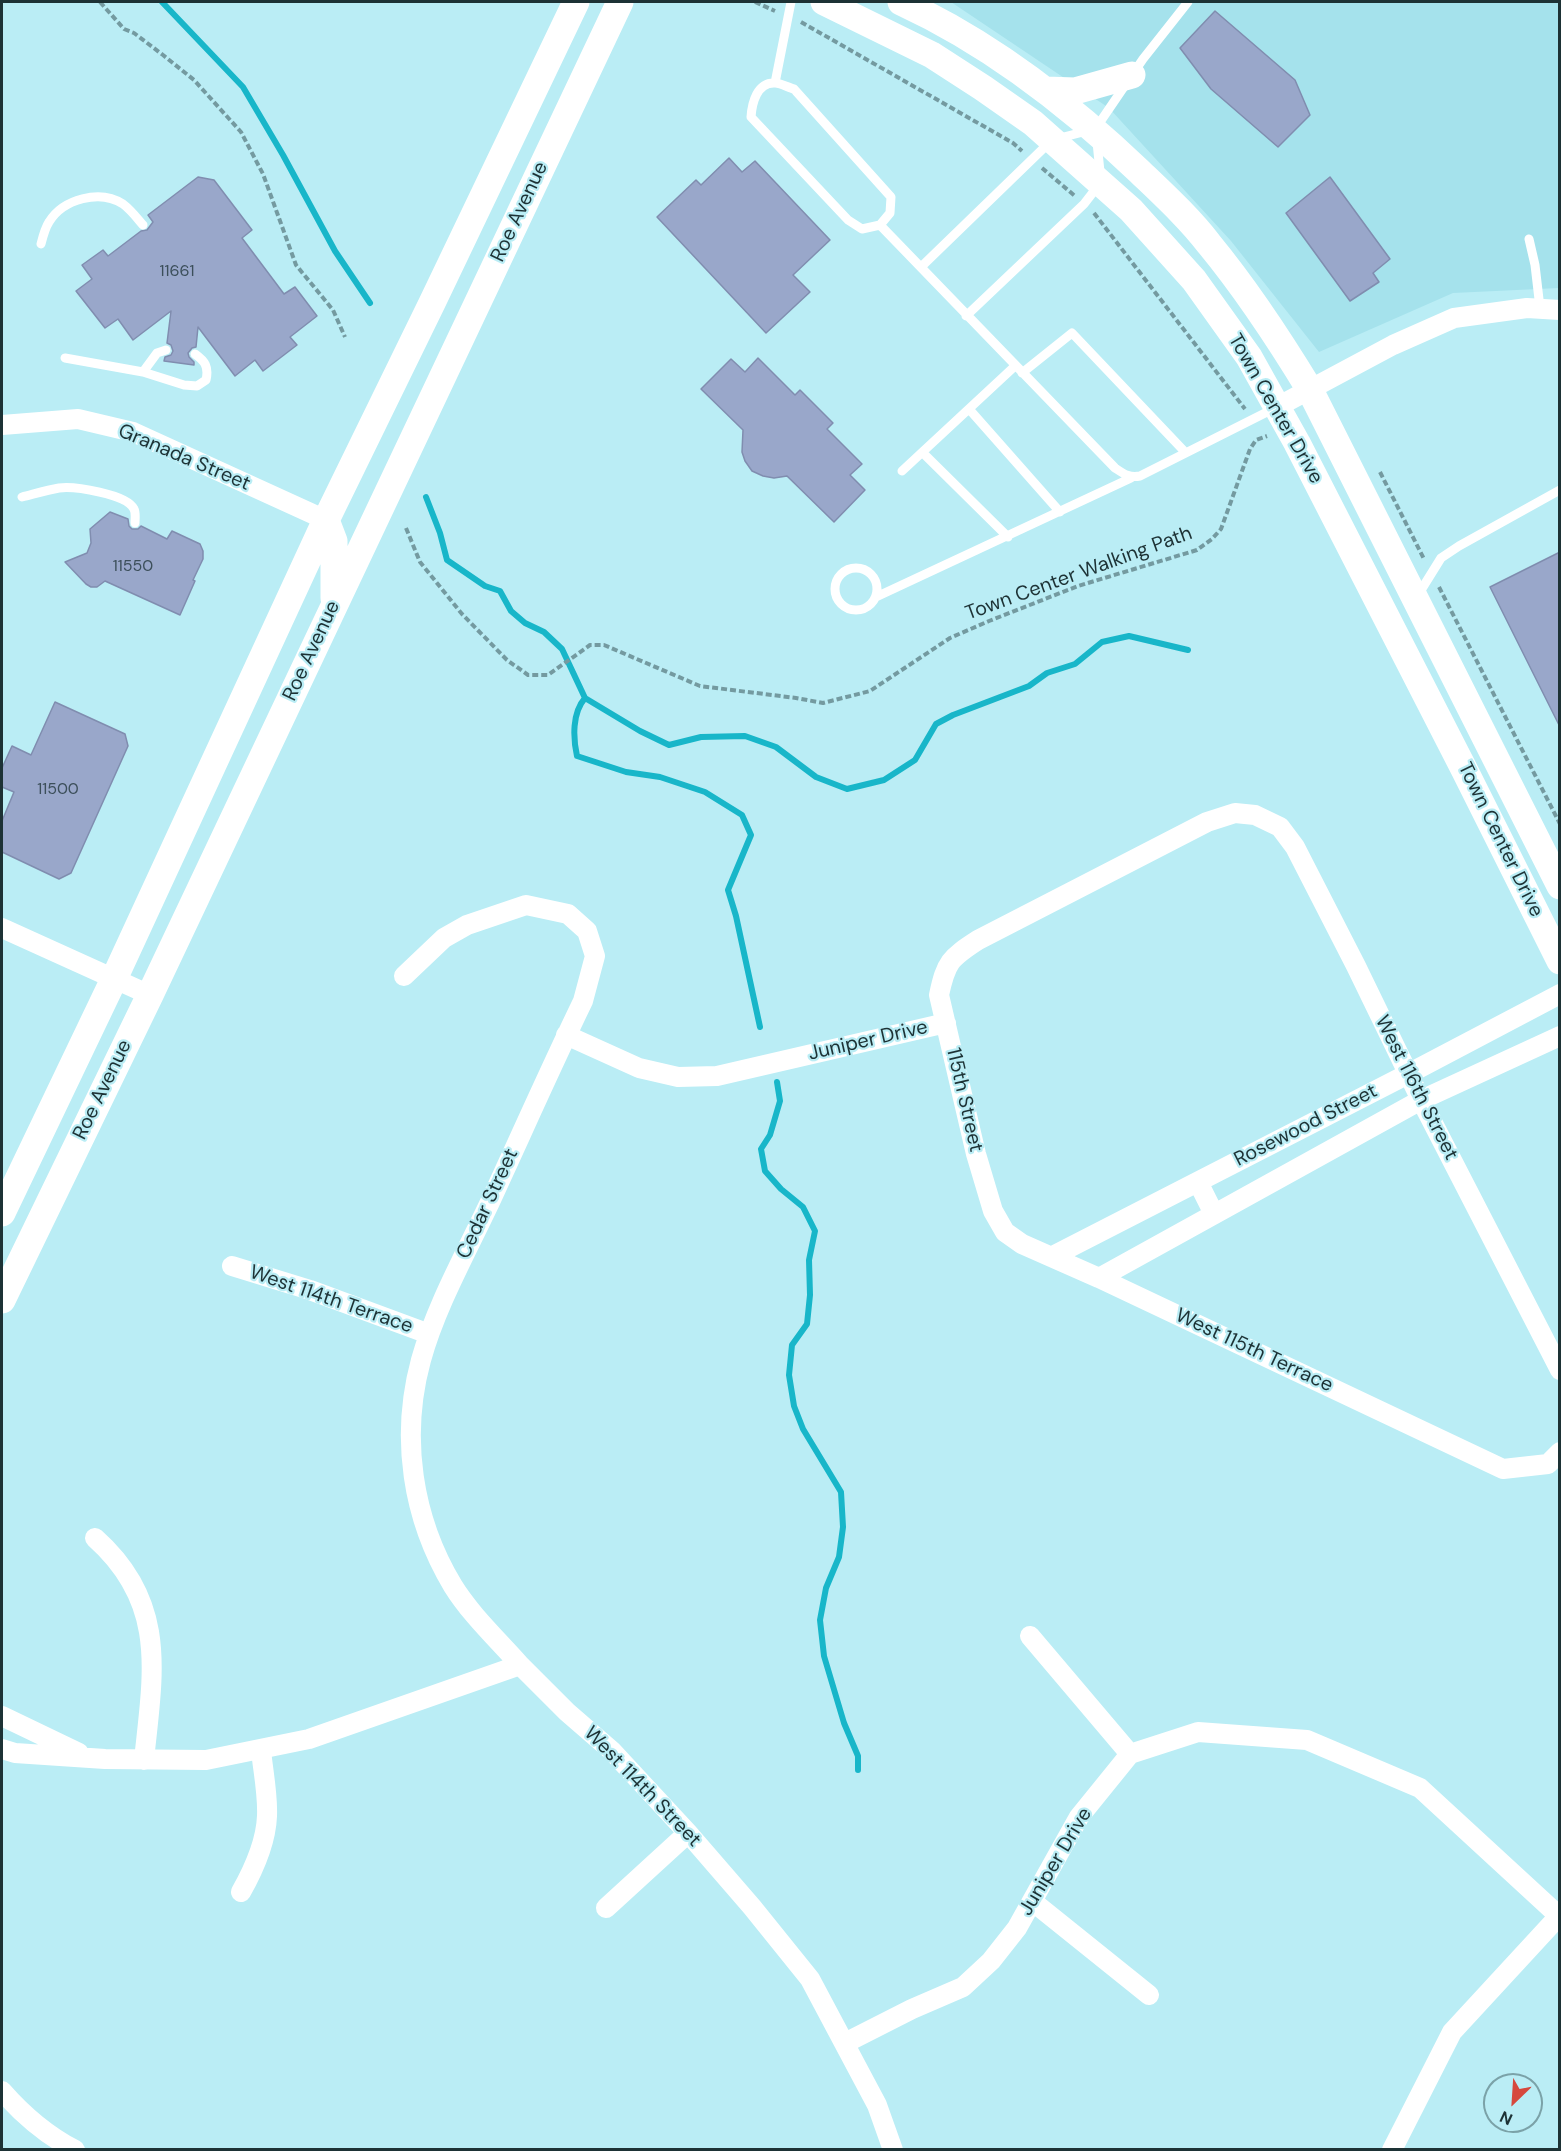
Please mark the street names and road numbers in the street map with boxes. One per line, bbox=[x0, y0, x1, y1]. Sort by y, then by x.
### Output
street label: Roe Avenue bbox=[486, 158, 554, 266]
street label: Town Center Drive bbox=[1222, 330, 1328, 488]
street label: Granada Street bbox=[114, 419, 254, 497]
street label: Town Center Walking Path bbox=[962, 522, 1196, 626]
street label: Roe Avenue bbox=[278, 597, 346, 705]
street label: Town Center Drive bbox=[1452, 759, 1548, 921]
street label: West 116th Street bbox=[1369, 1012, 1463, 1164]
street label: Juniper Drive bbox=[806, 1016, 930, 1066]
street label: Roe Avenue bbox=[69, 1036, 137, 1144]
street label: 115th Street bbox=[940, 1046, 988, 1154]
street label: Rosewood Street bbox=[1230, 1080, 1382, 1172]
street label: Cedar Street bbox=[452, 1145, 524, 1263]
street label: West 114th Terrace bbox=[246, 1261, 416, 1339]
street label: West 115th Terrace bbox=[1171, 1304, 1337, 1398]
street label: West 114th Street bbox=[578, 1722, 706, 1852]
street label: Juniper Drive bbox=[1014, 1804, 1098, 1920]

